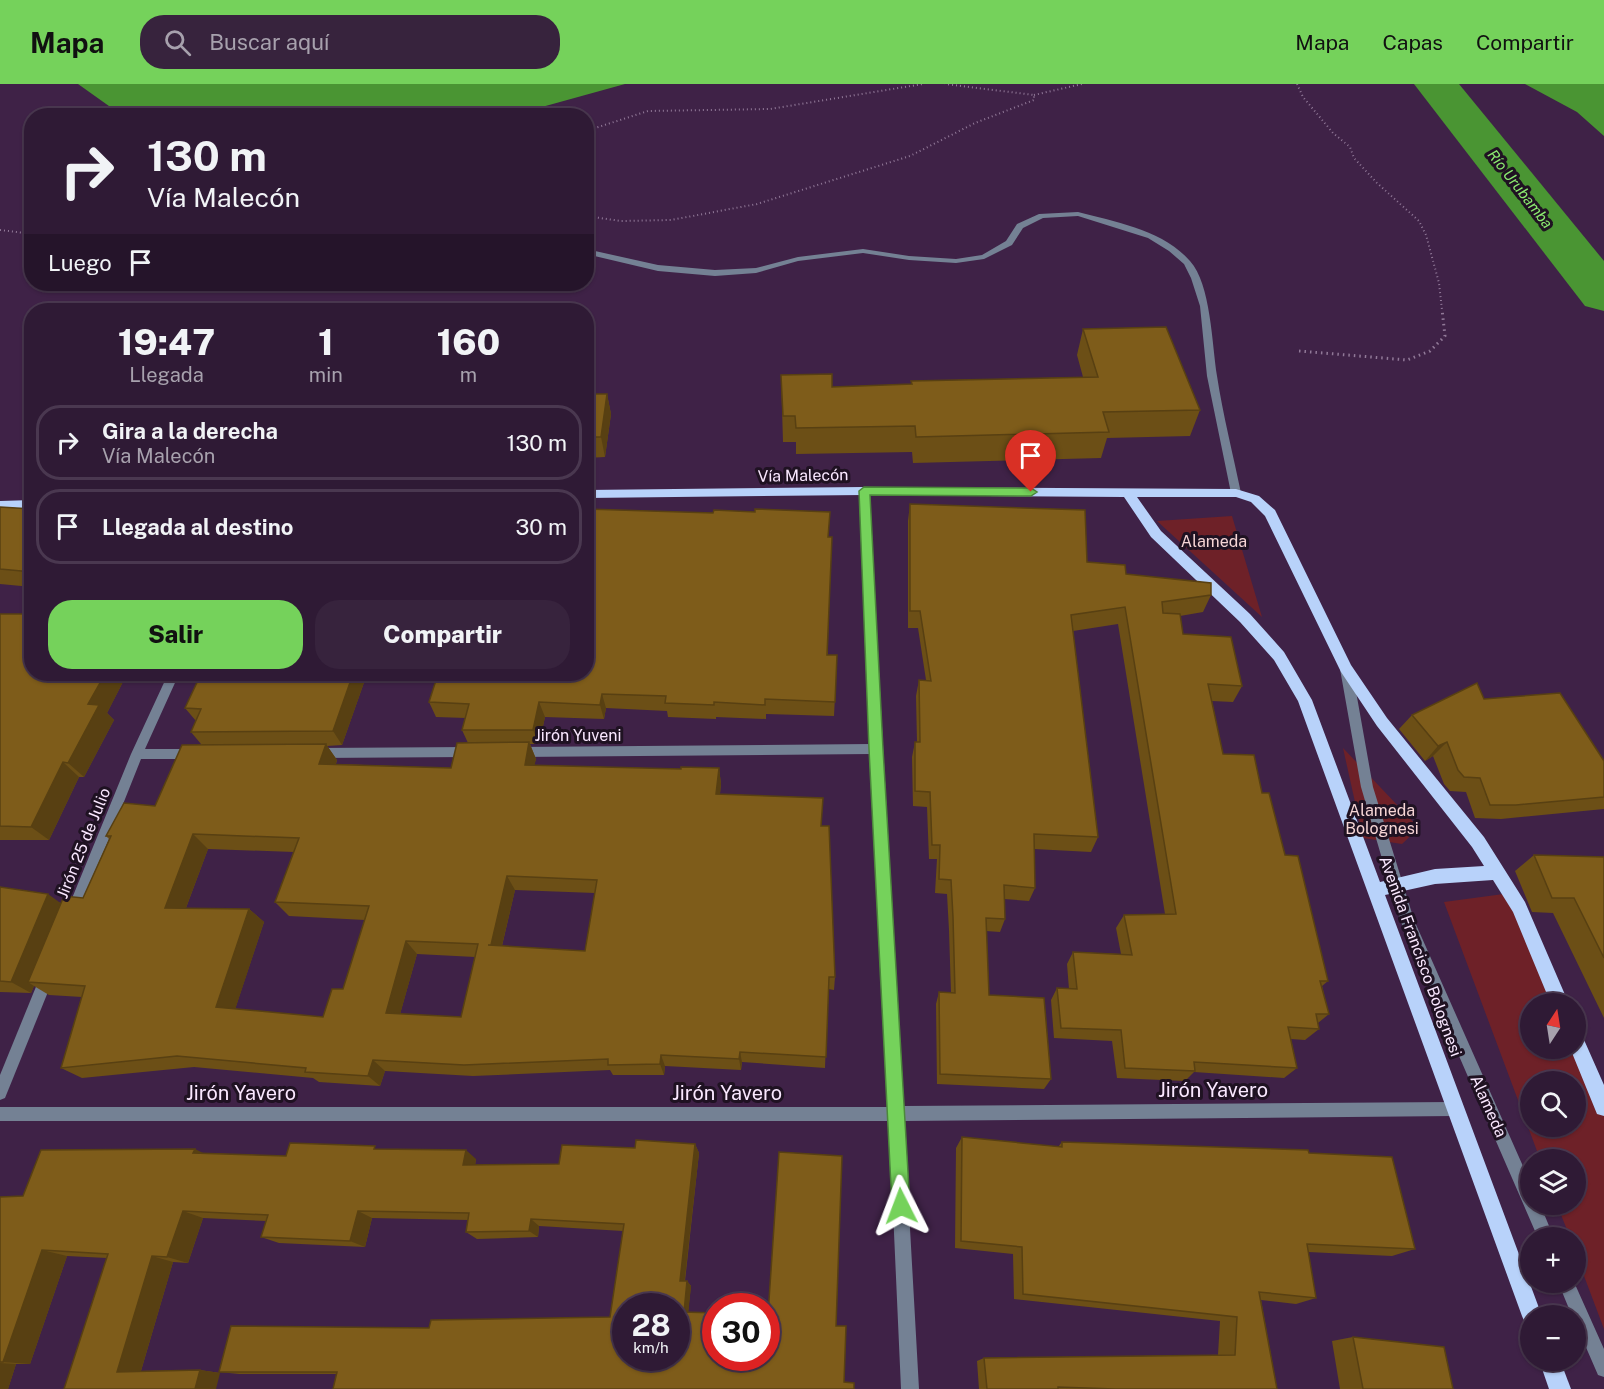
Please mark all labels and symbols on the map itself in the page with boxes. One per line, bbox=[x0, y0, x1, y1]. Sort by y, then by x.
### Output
water label: Río Urubamba bbox=[1484, 146, 1556, 231]
pin bbox=[1005, 430, 1056, 492]
street label: Vía Malecón bbox=[758, 465, 848, 486]
park label: Alameda bbox=[1181, 532, 1247, 551]
street label: Jirón Yuveni bbox=[535, 726, 622, 745]
street label: Jirón 25 de Julio bbox=[53, 785, 114, 901]
park label: Alameda Bolognesi bbox=[1345, 801, 1419, 838]
street label: Avenida Francisco Bolognesi bbox=[1375, 853, 1466, 1059]
north arrow bbox=[1520, 993, 1586, 1059]
street label: Alameda bbox=[1466, 1072, 1511, 1140]
street label: Jirón Yavero bbox=[1158, 1078, 1268, 1102]
street label: Jirón Yavero bbox=[186, 1081, 296, 1105]
street label: Jirón Yavero bbox=[672, 1081, 782, 1105]
position arrow bbox=[869, 1174, 933, 1238]
speed limit sign: 30 bbox=[702, 1293, 780, 1371]

